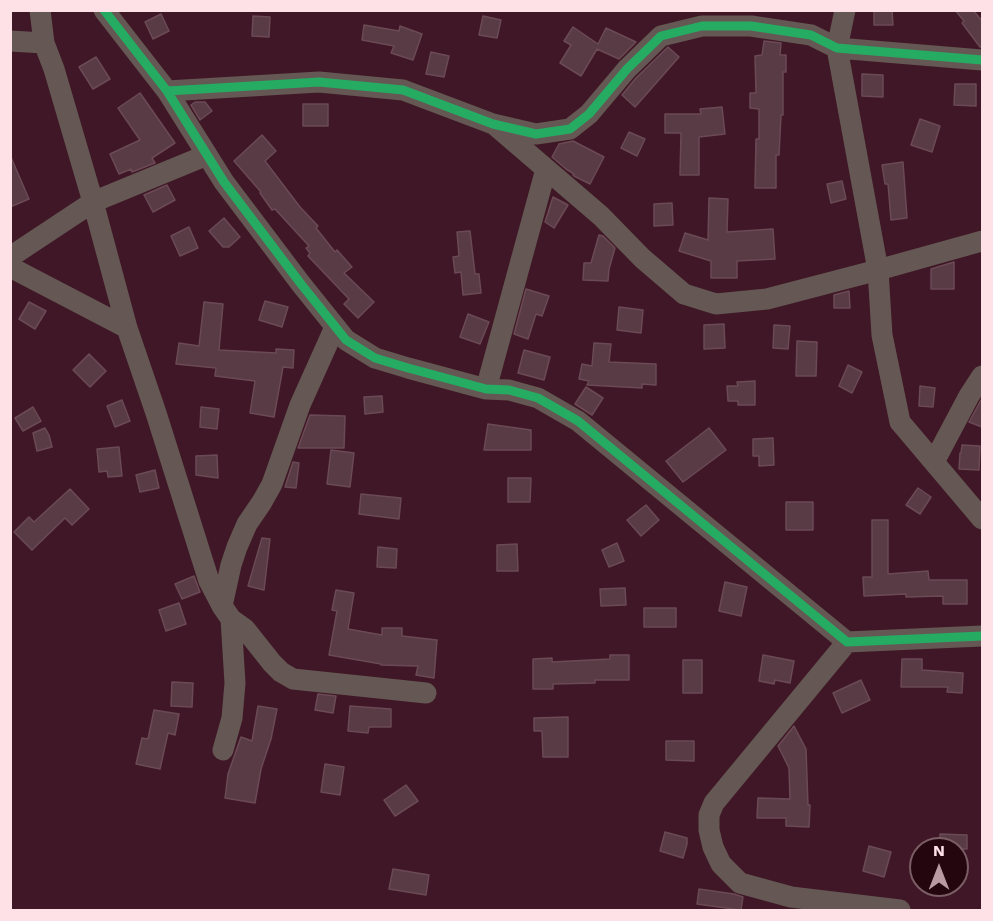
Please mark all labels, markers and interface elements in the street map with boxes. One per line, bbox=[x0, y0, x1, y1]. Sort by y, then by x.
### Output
north arrow bbox=[909, 837, 969, 897]
text: N bbox=[933, 841, 945, 860]

